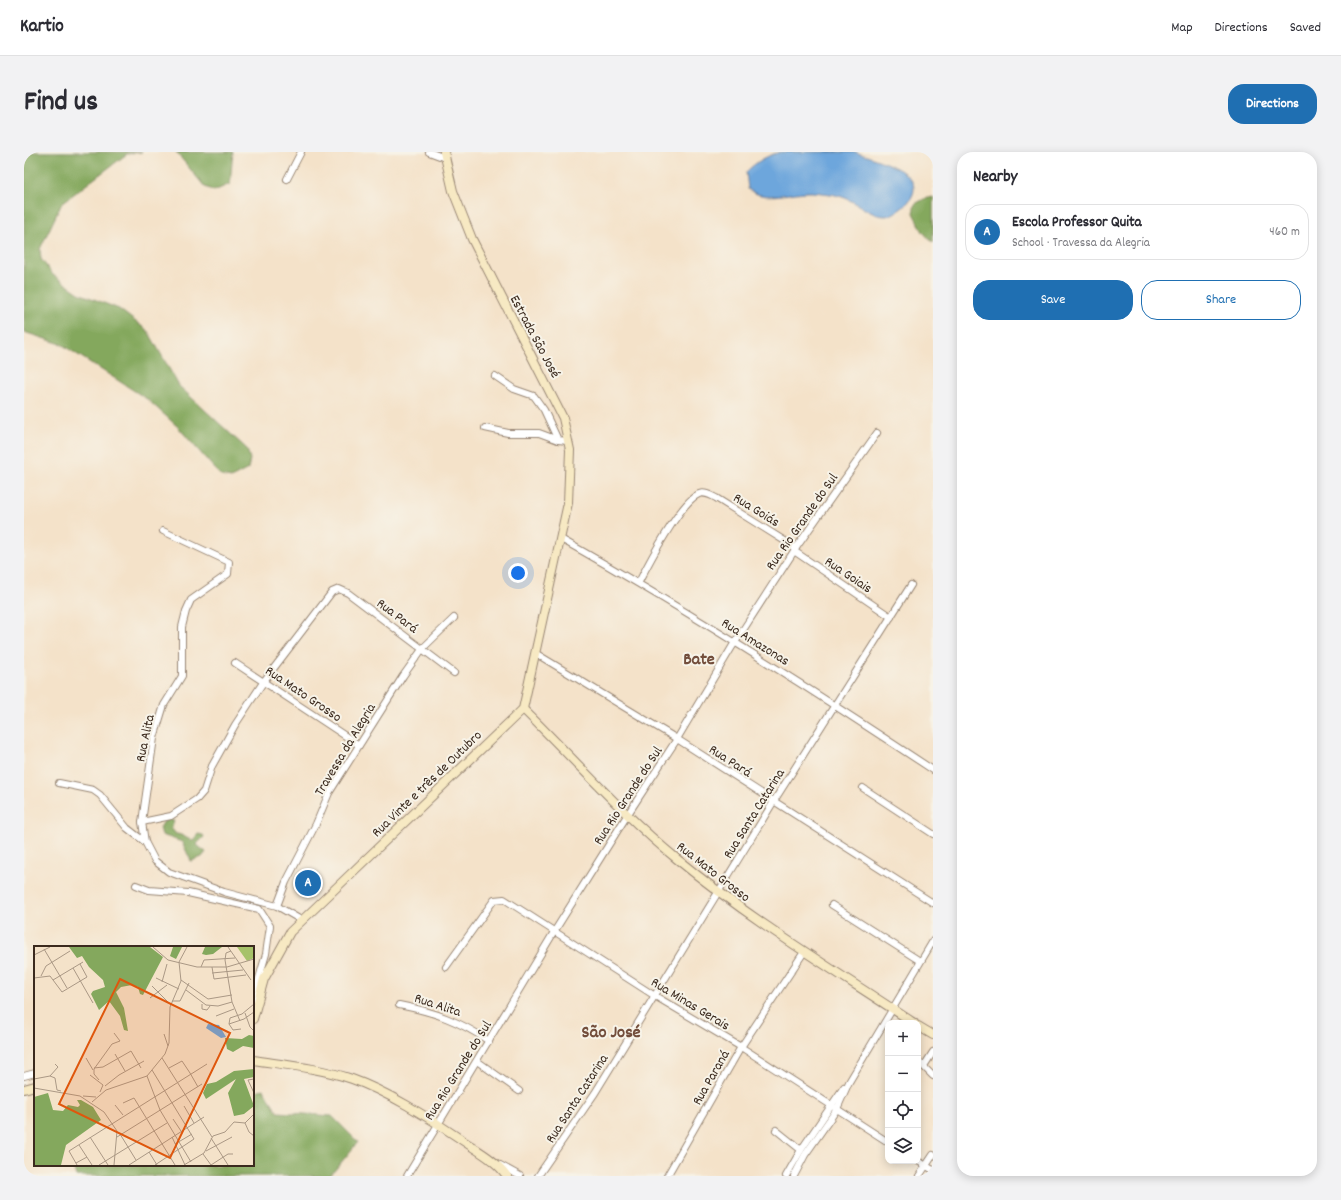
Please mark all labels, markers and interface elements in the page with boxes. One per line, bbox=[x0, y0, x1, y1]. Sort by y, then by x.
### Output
text: Kartio bbox=[20, 14, 64, 41]
text: Map bbox=[1171, 18, 1193, 38]
text: Directions bbox=[1215, 18, 1268, 38]
text: Saved bbox=[1290, 18, 1321, 38]
text: Find us bbox=[24, 84, 98, 124]
button: Directions bbox=[1228, 84, 1317, 124]
text: Nearby bbox=[973, 166, 1017, 190]
text: Escola Professor Quita bbox=[1012, 212, 1142, 234]
text: A bbox=[983, 223, 991, 242]
text: 460 m bbox=[1269, 223, 1300, 242]
text: School · Travessa da Alegria bbox=[1012, 234, 1150, 253]
button: Save bbox=[973, 280, 1133, 320]
button: Share bbox=[1141, 280, 1301, 320]
street label: Estrada São José bbox=[504, 292, 565, 382]
street label: Rua Rio Grande do Sul bbox=[762, 469, 844, 575]
street label: Rua Goiás bbox=[729, 489, 783, 533]
street label: Rua Goiais bbox=[820, 552, 876, 599]
your location bbox=[508, 563, 528, 583]
street label: Rua Pará bbox=[372, 594, 422, 639]
street label: Rua Amazonas bbox=[717, 614, 793, 672]
district label: Bate bbox=[683, 648, 715, 673]
street label: Rua Mato Grosso bbox=[261, 662, 345, 728]
street label: Travessa da Alegria bbox=[310, 700, 382, 800]
street label: Rua Alita bbox=[131, 712, 161, 764]
street label: Rua Vinte e três de Outubro bbox=[368, 726, 487, 843]
street label: Rua Pará bbox=[704, 740, 755, 783]
street label: Rua Rio Grande do Sul bbox=[589, 742, 669, 849]
street label: Rua Santa Catarina bbox=[719, 765, 791, 863]
street label: Rua Mato Grosso bbox=[672, 837, 754, 908]
pin: A bbox=[295, 868, 321, 898]
inset map bbox=[34, 946, 254, 1166]
street label: Rua Minas Gerais bbox=[647, 973, 733, 1036]
street label: Rua Alita bbox=[412, 989, 464, 1023]
street label: Rua Rio Grande do Sul bbox=[420, 1017, 498, 1125]
map controls bbox=[885, 1020, 921, 1164]
button: + bbox=[885, 1020, 921, 1056]
district label: São José bbox=[582, 1021, 641, 1046]
street label: Rua Paraná bbox=[688, 1047, 736, 1109]
street label: Rua Santa Catarina bbox=[541, 1050, 614, 1148]
button: − bbox=[885, 1056, 921, 1092]
button: locate bbox=[885, 1092, 921, 1128]
button: layers bbox=[885, 1128, 921, 1164]

